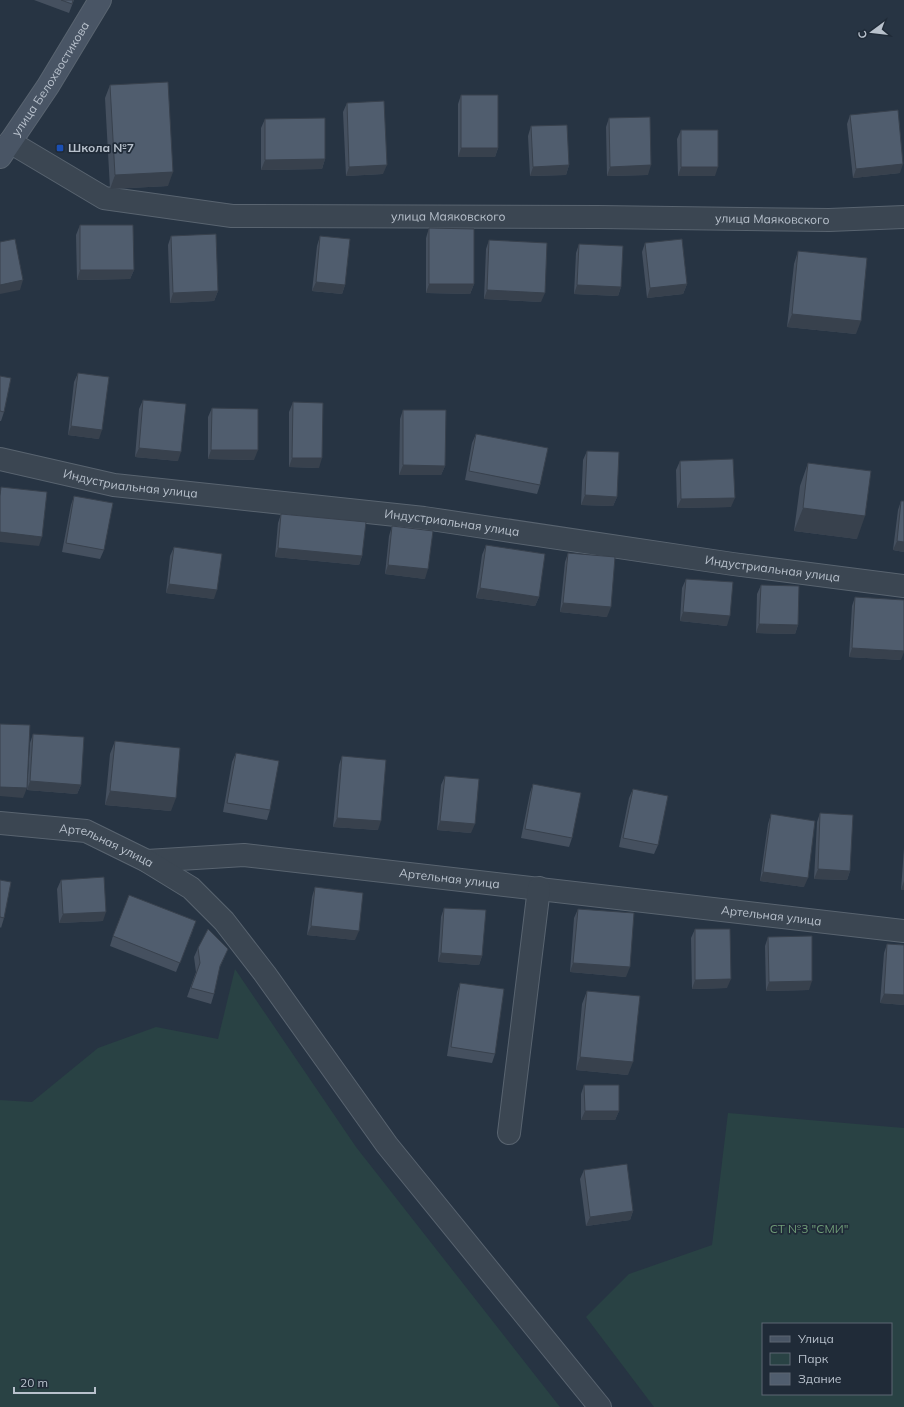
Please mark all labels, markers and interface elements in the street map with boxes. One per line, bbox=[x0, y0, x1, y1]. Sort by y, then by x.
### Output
north arrow bbox=[852, 12, 892, 52]
street label: улица Белохвостикова bbox=[8, 19, 92, 139]
text: С bbox=[854, 29, 870, 40]
place label: Школа №7 bbox=[68, 140, 134, 155]
marker: Школа №7 bbox=[55, 143, 65, 153]
street label: улица Маяковского bbox=[391, 208, 506, 224]
street label: улица Маяковского bbox=[715, 211, 830, 227]
street label: Индустриальная улица bbox=[62, 466, 198, 501]
street label: Индустриальная улица bbox=[384, 506, 520, 539]
street label: Индустриальная улица bbox=[704, 552, 841, 585]
street label: Артельная улица bbox=[59, 821, 156, 870]
street label: Артельная улица bbox=[398, 865, 501, 891]
street label: Артельная улица bbox=[720, 902, 822, 928]
park label: СТ №3 "СМИ" bbox=[770, 1221, 848, 1236]
legend bbox=[762, 1323, 892, 1395]
text: Улица bbox=[797, 1331, 834, 1346]
text: Парк bbox=[798, 1351, 829, 1366]
scale bar bbox=[14, 1369, 95, 1395]
text: Здание bbox=[798, 1371, 842, 1386]
text: 20 m bbox=[20, 1375, 48, 1390]

